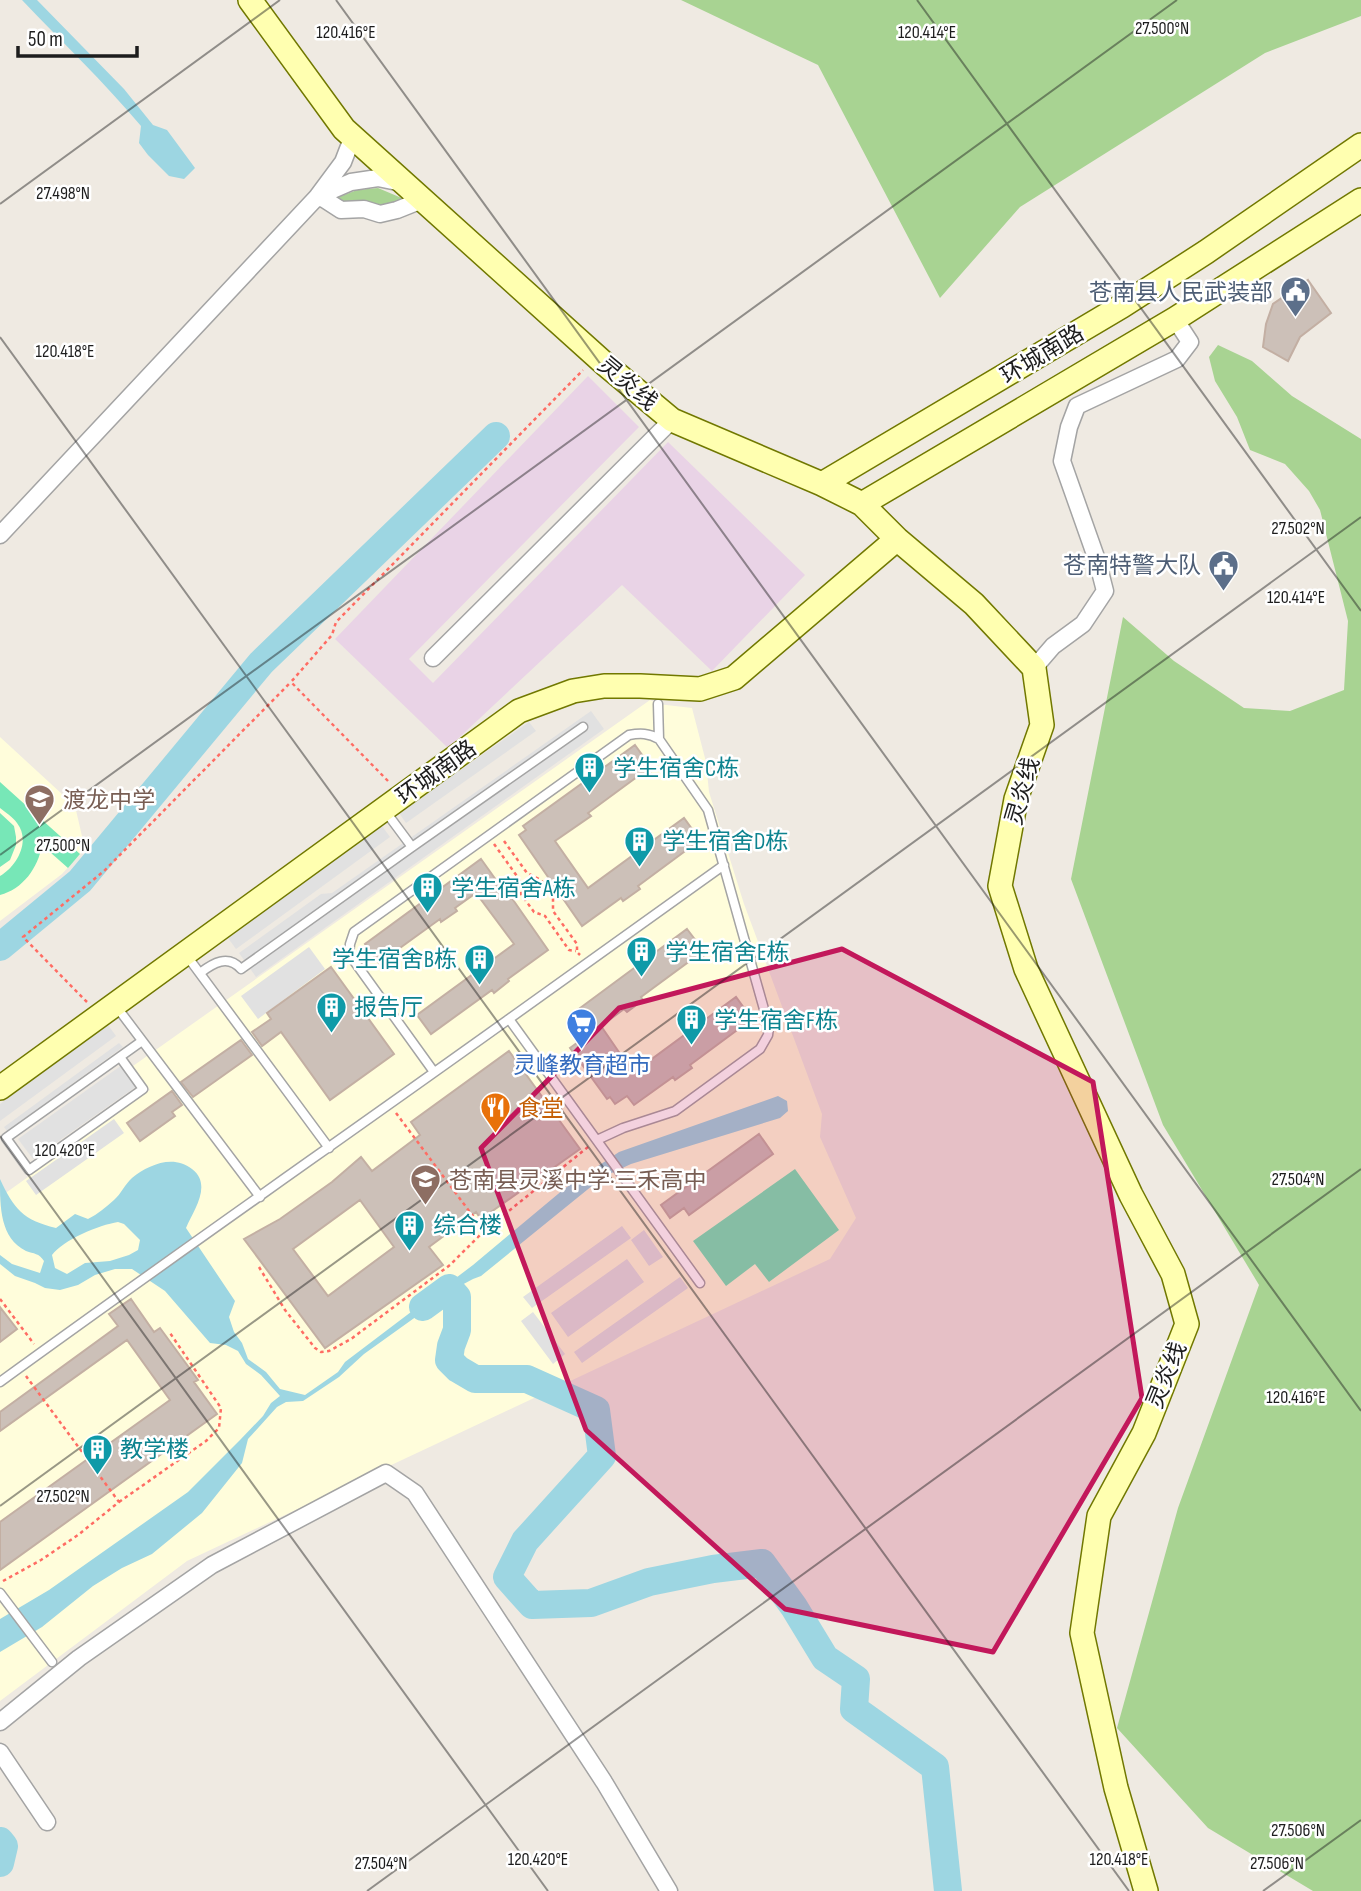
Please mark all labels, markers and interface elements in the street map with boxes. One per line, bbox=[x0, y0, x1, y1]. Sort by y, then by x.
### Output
scale bar bbox=[18, 14, 136, 58]
text: 27.500°N bbox=[1135, 18, 1189, 39]
text: 120.416°E bbox=[316, 22, 376, 43]
text: 120.414°E bbox=[898, 22, 956, 43]
text: 50 m bbox=[28, 27, 63, 52]
text: 27.498°N bbox=[36, 183, 90, 204]
public building icon: 苍南县人民武装部 bbox=[1279, 275, 1313, 319]
place label: 苍南县人民武装部 bbox=[1089, 279, 1273, 307]
street label: 环城南路 bbox=[996, 319, 1089, 391]
text: 120.418°E bbox=[35, 341, 95, 362]
street label: 灵炎线 bbox=[592, 351, 663, 417]
text: 27.502°N bbox=[1271, 518, 1325, 539]
public building icon: 苍南特警大队 bbox=[1207, 548, 1241, 592]
place label: 苍南特警大队 bbox=[1063, 552, 1201, 580]
text: 120.414°E bbox=[1267, 587, 1325, 608]
street label: 环城南路 bbox=[391, 734, 482, 811]
building icon: 学生宿舍C栋 bbox=[573, 751, 607, 795]
street label: 灵炎线 bbox=[1000, 754, 1046, 828]
place label: 学生宿舍C栋 bbox=[613, 755, 739, 783]
school or university icon: 渡龙中学 bbox=[23, 783, 57, 827]
place label: 渡龙中学 bbox=[63, 787, 155, 815]
building icon: 学生宿舍D栋 bbox=[622, 824, 656, 868]
place label: 学生宿舍D栋 bbox=[662, 828, 788, 856]
text: 27.500°N bbox=[36, 835, 90, 856]
building icon: 学生宿舍A栋 bbox=[411, 871, 445, 915]
place label: 学生宿舍A栋 bbox=[451, 875, 576, 903]
building icon: 学生宿舍E栋 bbox=[625, 935, 659, 979]
place label: 学生宿舍E栋 bbox=[665, 939, 789, 967]
building icon: 学生宿舍B栋 bbox=[463, 942, 497, 986]
place label: 学生宿舍B栋 bbox=[332, 946, 457, 974]
building icon: 报告厅 bbox=[314, 990, 348, 1034]
place label: 报告厅 bbox=[354, 994, 423, 1022]
building icon: 学生宿舍F栋 bbox=[674, 1003, 708, 1047]
supermarket icon: 灵峰教育超市 bbox=[565, 1007, 599, 1051]
place label: 学生宿舍F栋 bbox=[714, 1007, 838, 1035]
place label: 灵峰教育超市 bbox=[513, 1052, 651, 1080]
restaurant icon: 食堂 bbox=[478, 1091, 512, 1135]
place label: 食堂 bbox=[518, 1095, 564, 1123]
text: 120.420°E bbox=[35, 1140, 95, 1161]
school or university icon: 苍南县灵溪中学·三禾高中 bbox=[409, 1163, 443, 1207]
place label: 苍南县灵溪中学·三禾高中 bbox=[449, 1167, 707, 1195]
text: 27.504°N bbox=[1272, 1169, 1324, 1190]
building icon: 综合楼 bbox=[393, 1208, 427, 1252]
place label: 综合楼 bbox=[433, 1212, 502, 1240]
street label: 灵炎线 bbox=[1141, 1338, 1193, 1413]
text: 120.416°E bbox=[1266, 1387, 1326, 1408]
building icon: 教学楼 bbox=[80, 1432, 114, 1476]
place label: 教学楼 bbox=[120, 1436, 189, 1464]
text: 27.502°N bbox=[36, 1486, 90, 1507]
text: 27.506°N bbox=[1271, 1820, 1325, 1841]
text: 120.420°E bbox=[508, 1849, 568, 1870]
text: 120.418°E bbox=[1089, 1849, 1149, 1870]
text: 27.504°N bbox=[355, 1853, 407, 1874]
text: 27.506°N bbox=[1250, 1853, 1304, 1874]

